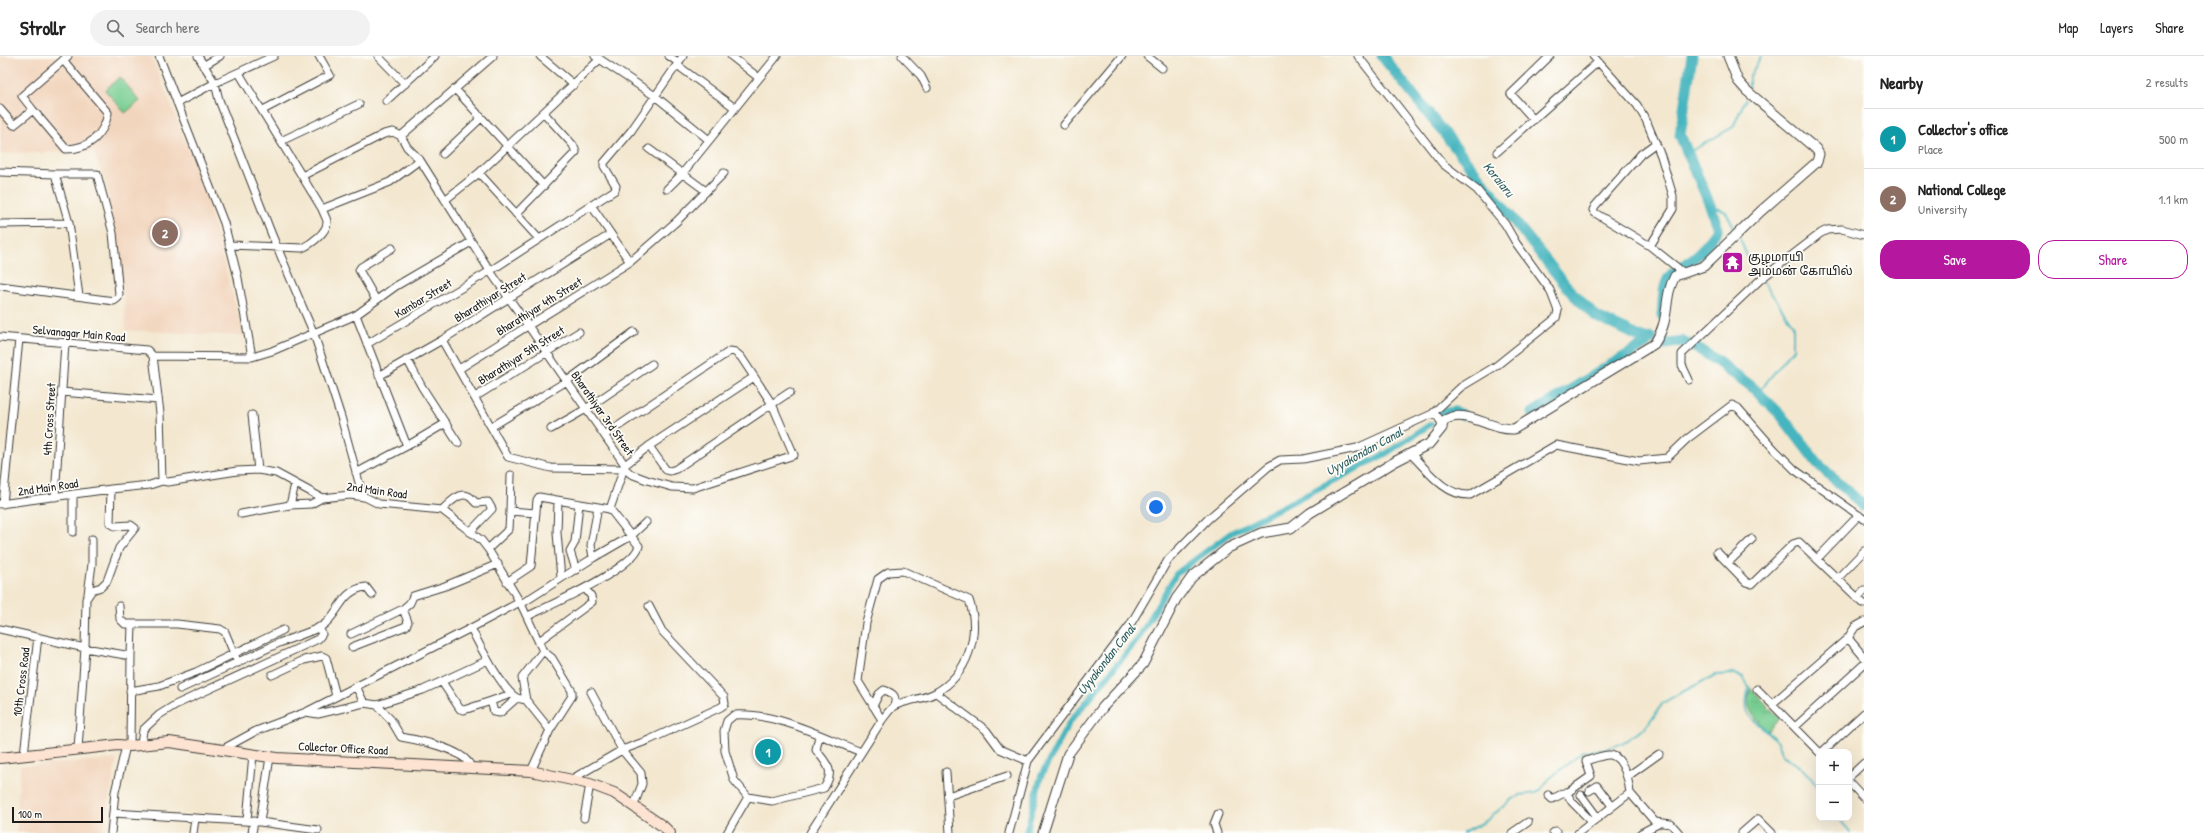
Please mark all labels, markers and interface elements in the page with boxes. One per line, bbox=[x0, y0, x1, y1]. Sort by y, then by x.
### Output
search box bbox=[90, 10, 370, 46]
text: Strollr bbox=[20, 15, 66, 41]
icon: search bbox=[104, 17, 126, 39]
text: Search here bbox=[136, 17, 200, 38]
text: Map bbox=[2058, 18, 2078, 37]
text: Layers bbox=[2100, 18, 2133, 37]
text: Share bbox=[2155, 18, 2184, 37]
text: Nearby bbox=[1880, 71, 1923, 94]
text: 2 results bbox=[2146, 73, 2188, 91]
text: Collector's office bbox=[1918, 119, 2008, 140]
text: 1 bbox=[1891, 130, 1895, 148]
text: 500 m bbox=[2159, 130, 2188, 148]
text: Place bbox=[1918, 140, 1943, 158]
water label: Koraiaru bbox=[1479, 158, 1520, 202]
text: National College bbox=[1918, 179, 2006, 200]
text: 2 bbox=[1890, 190, 1896, 208]
text: 1.1 km bbox=[2159, 190, 2188, 208]
text: University bbox=[1918, 200, 1967, 218]
pin: 2 bbox=[152, 218, 178, 248]
button: Save bbox=[1880, 240, 2030, 279]
button: Share bbox=[2038, 240, 2188, 279]
place label: குழமாயி அம்மன் கோயில் bbox=[1748, 248, 1853, 279]
temple icon: குழமாயி அம்மன் கோயில் bbox=[1719, 250, 1745, 276]
street label: Bharathiyar Street bbox=[451, 268, 530, 326]
street label: Bharathiyar 4th Street bbox=[493, 272, 586, 339]
street label: Kambar Street bbox=[391, 274, 456, 322]
street label: Selvanagar Main Road bbox=[32, 320, 126, 346]
street label: Bharathiyar 5th Street bbox=[474, 321, 568, 388]
street label: Bharathiyar 3rd Street bbox=[567, 367, 639, 459]
street label: 4th Cross Street bbox=[39, 382, 59, 456]
water label: Uyyakondan Canal bbox=[1322, 422, 1406, 480]
street label: 2nd Main Road bbox=[17, 474, 80, 500]
street label: 2nd Main Road bbox=[346, 477, 409, 503]
your location bbox=[1146, 497, 1166, 517]
water label: Uyyakondan Canal bbox=[1073, 619, 1140, 698]
street label: 10th Cross Road bbox=[8, 646, 34, 717]
street label: Collector Office Road bbox=[298, 737, 389, 759]
pin: 1 bbox=[755, 737, 781, 767]
map controls bbox=[1816, 749, 1852, 821]
button: + bbox=[1816, 749, 1852, 785]
button: − bbox=[1816, 785, 1852, 821]
scale bar bbox=[12, 805, 103, 824]
text: 100 m bbox=[18, 807, 42, 821]

